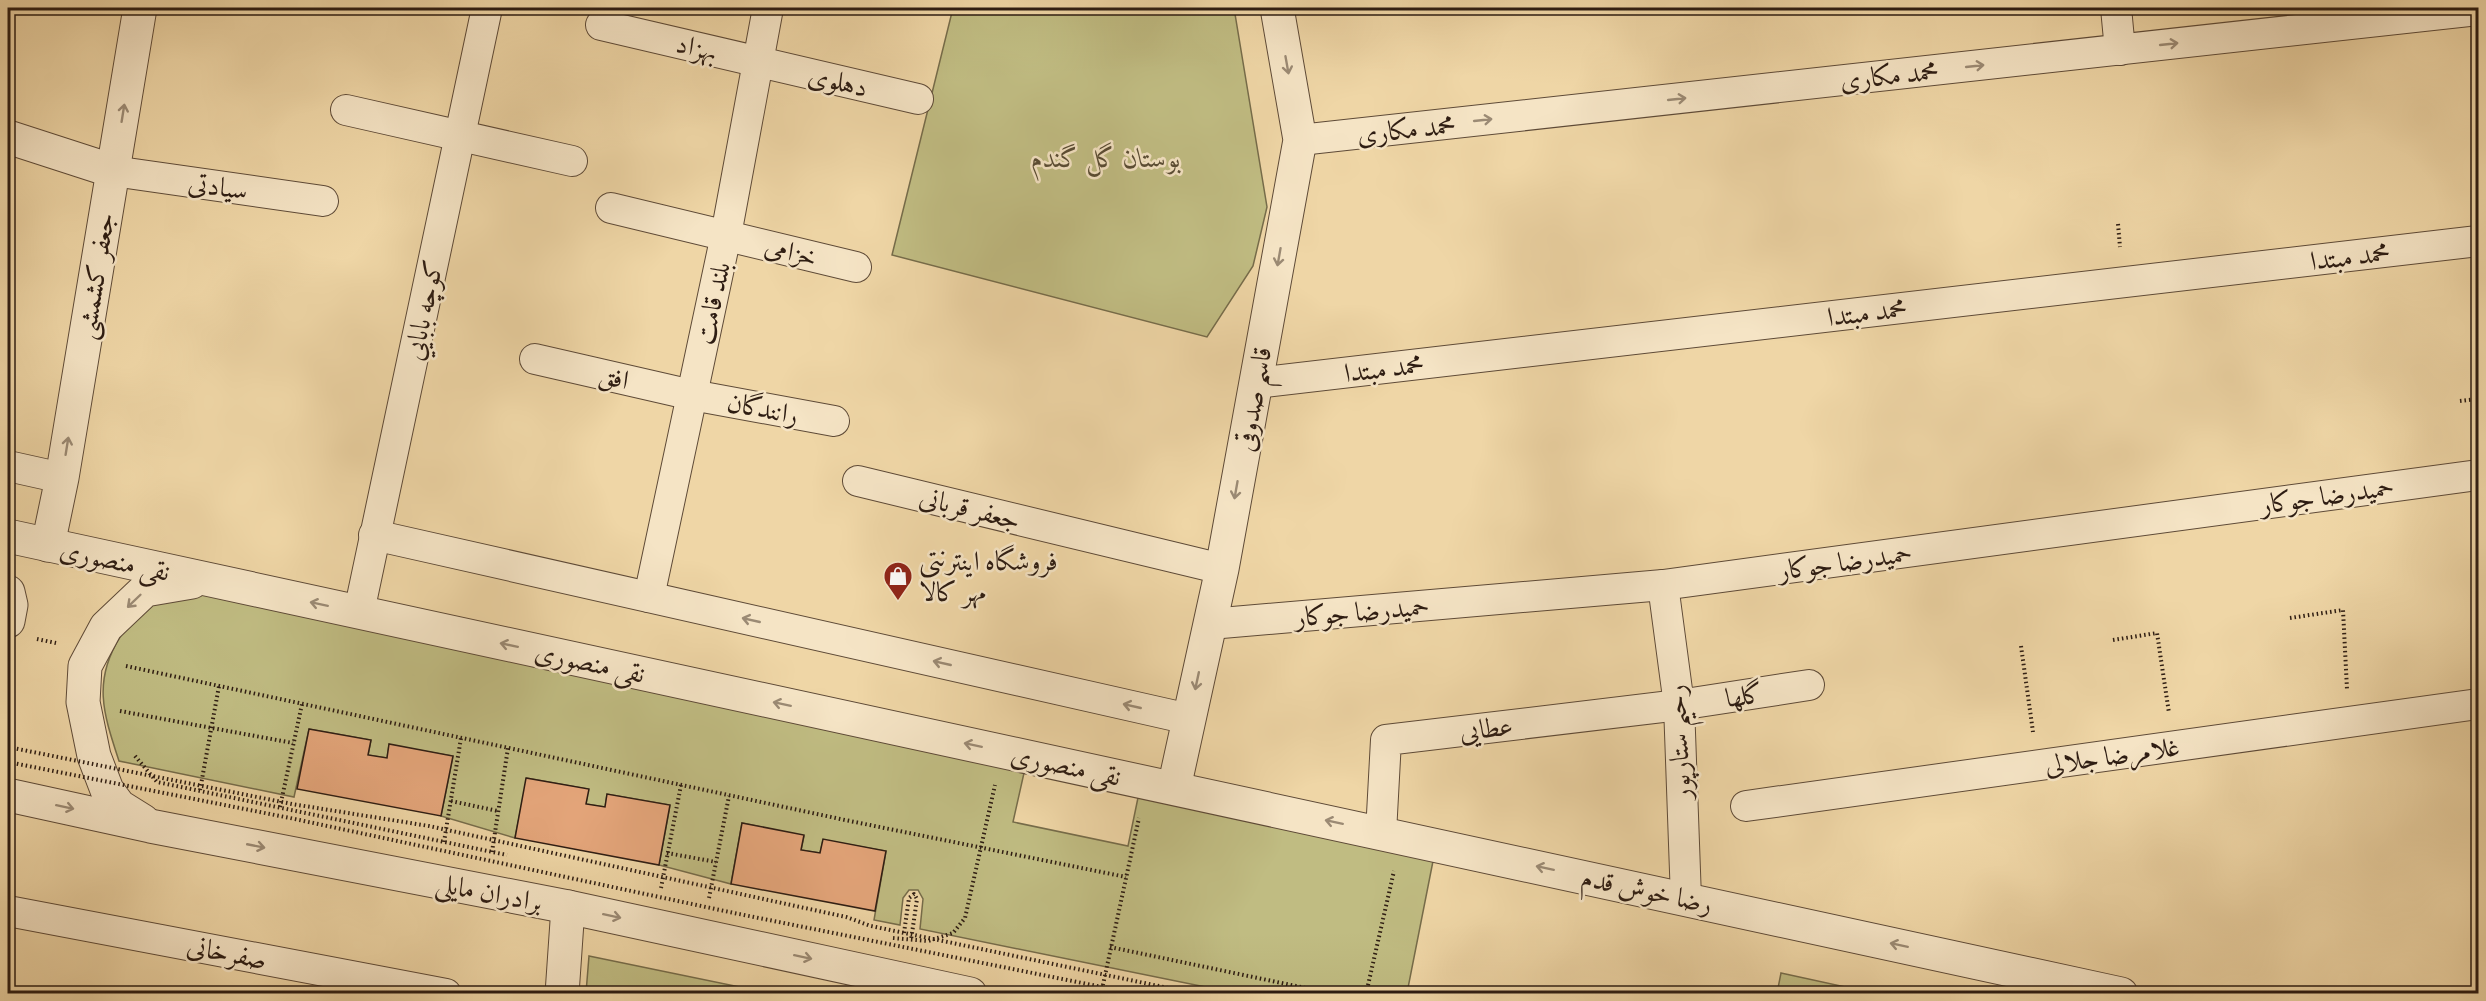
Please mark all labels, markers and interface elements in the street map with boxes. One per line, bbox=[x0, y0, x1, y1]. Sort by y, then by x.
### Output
street label: بهزاد bbox=[673, 25, 721, 69]
one-way arrow bbox=[2159, 38, 2179, 49]
street label: محمد مکاری bbox=[1838, 52, 1940, 98]
one-way arrow bbox=[1282, 55, 1293, 74]
street label: دهلوی bbox=[805, 57, 871, 105]
one-way arrow bbox=[1965, 60, 1985, 71]
one-way arrow bbox=[1667, 93, 1687, 104]
one-way arrow bbox=[117, 103, 128, 123]
street label: محمد مکاری bbox=[1355, 106, 1457, 152]
one-way arrow bbox=[1473, 114, 1493, 125]
park label: بوستان گل گندم bbox=[1031, 140, 1181, 181]
street label: سیادتی bbox=[186, 164, 250, 208]
street label: جعفر کشمشی bbox=[68, 210, 124, 342]
street label: خزامی bbox=[761, 228, 821, 274]
street label: محمد مبتدا bbox=[2308, 234, 2392, 278]
one-way arrow bbox=[1273, 247, 1284, 266]
street label: كوچه بابايي bbox=[395, 257, 456, 364]
street label: بلند قامت bbox=[686, 258, 738, 348]
street label: محمد مبتدا bbox=[1825, 290, 1909, 334]
street label: قاسم صدوقی bbox=[1227, 344, 1289, 456]
street label: محمد مبتدا bbox=[1342, 346, 1426, 390]
street label: افق bbox=[595, 357, 633, 397]
street label: رانندگان bbox=[724, 384, 802, 432]
one-way arrow bbox=[62, 437, 73, 457]
street label: حمیدرضا جوکار bbox=[2255, 468, 2396, 522]
street label: جعفر قربانی bbox=[916, 479, 1024, 537]
one-way arrow bbox=[1230, 480, 1241, 500]
street label: نقی منصوری bbox=[56, 531, 174, 591]
street label: حمیدرضا جوکار bbox=[1773, 534, 1914, 588]
place label: فروشگاه اینترنتی مهر کالا bbox=[919, 543, 1058, 609]
shop icon: فروشگاه اینترنتی مهر کالا bbox=[882, 560, 914, 602]
street label: حمیدرضا جوکار bbox=[1290, 588, 1431, 635]
one-way arrow bbox=[126, 594, 141, 608]
one-way arrow bbox=[309, 597, 328, 609]
one-way arrow bbox=[742, 614, 762, 625]
street label: نقی منصوری bbox=[531, 633, 649, 693]
one-way arrow bbox=[500, 639, 520, 650]
one-way arrow bbox=[932, 657, 952, 668]
one-way arrow bbox=[1191, 671, 1202, 691]
street label: گلها bbox=[1723, 675, 1765, 715]
street label: رحیم ستارپور bbox=[1658, 683, 1709, 803]
one-way arrow bbox=[773, 697, 792, 709]
one-way arrow bbox=[1123, 699, 1142, 711]
street label: عطایی bbox=[1457, 707, 1515, 750]
street label: غلامرضا جلالی bbox=[2042, 728, 2182, 784]
street label: نقی منصوری bbox=[1007, 736, 1125, 796]
one-way arrow bbox=[963, 739, 983, 750]
one-way arrow bbox=[55, 802, 74, 814]
one-way arrow bbox=[1324, 816, 1343, 828]
one-way arrow bbox=[245, 841, 265, 852]
street label: رضا خوش قدم bbox=[1577, 859, 1716, 927]
one-way arrow bbox=[1535, 862, 1555, 873]
street label: برادران مایلی bbox=[432, 865, 546, 922]
one-way arrow bbox=[602, 911, 621, 923]
street label: صفرخانی bbox=[184, 927, 270, 977]
one-way arrow bbox=[1890, 939, 1910, 950]
one-way arrow bbox=[793, 952, 812, 964]

